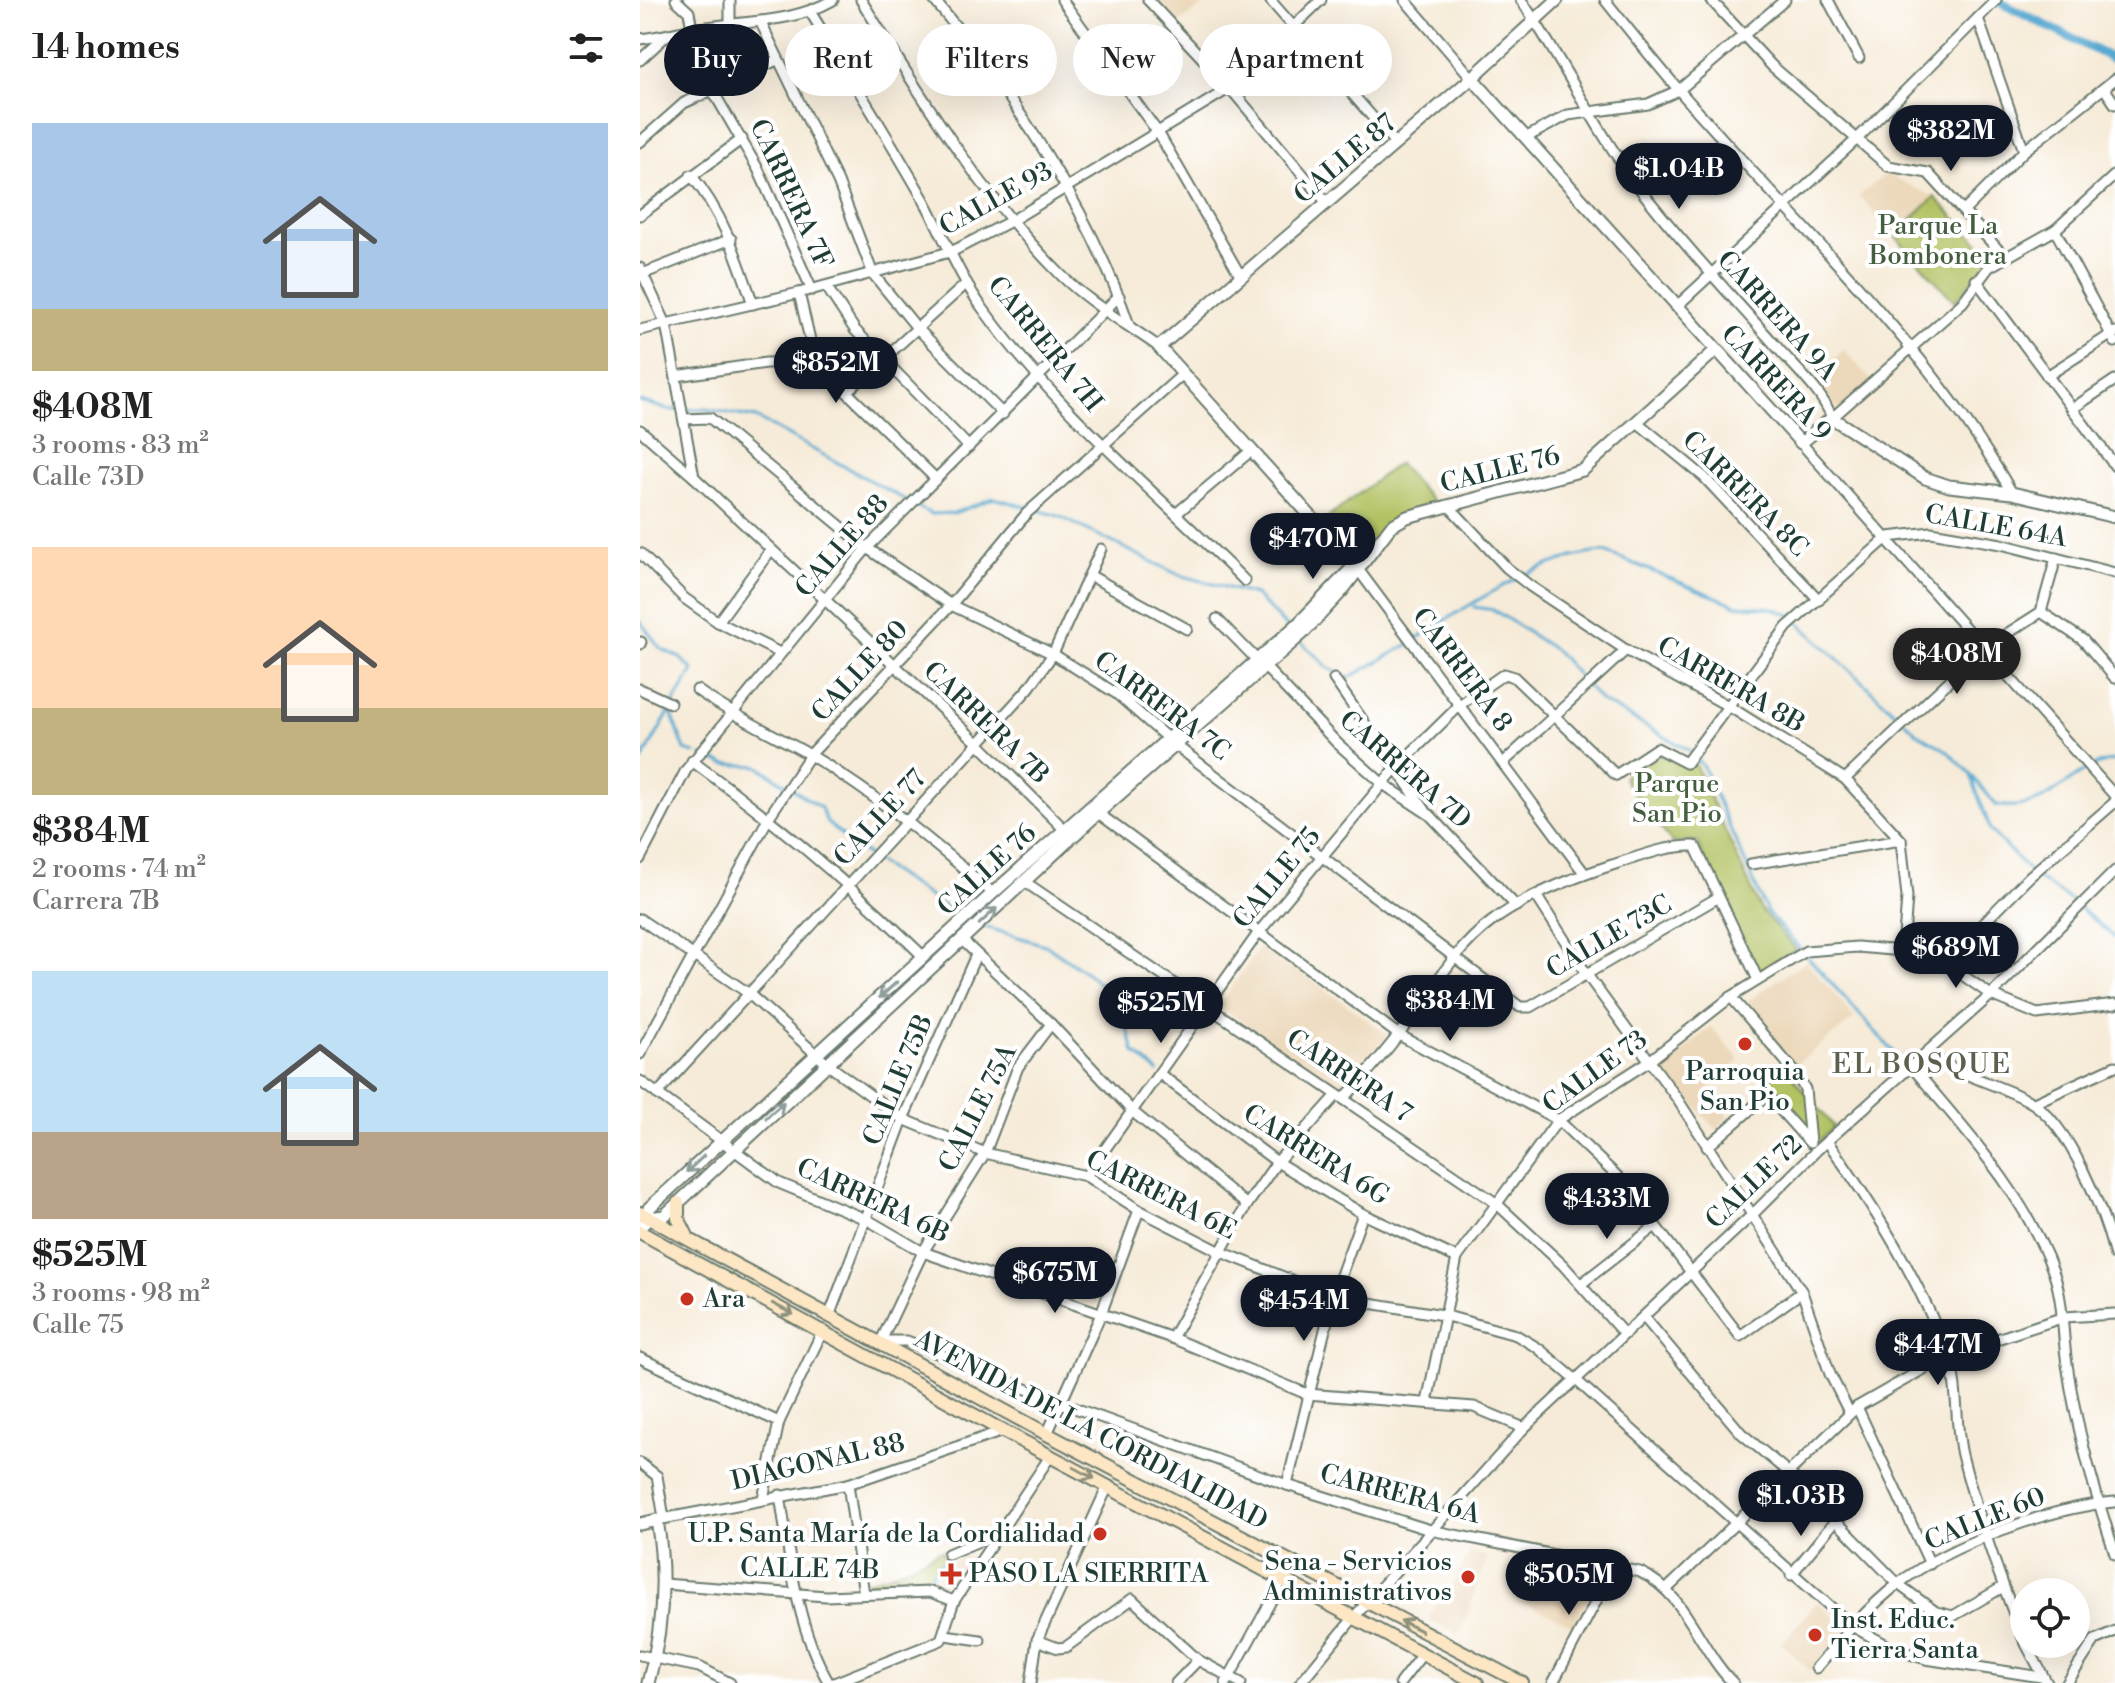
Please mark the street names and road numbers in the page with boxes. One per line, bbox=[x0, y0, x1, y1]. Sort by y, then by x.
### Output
street label: CALLE 87 bbox=[1288, 107, 1402, 211]
street label: CARRERA 7F bbox=[742, 114, 840, 274]
street label: CALLE 93 bbox=[934, 155, 1058, 243]
street label: CARRERA 9A bbox=[1710, 244, 1844, 388]
street label: CARRERA 7H bbox=[981, 270, 1109, 418]
street label: CARRERA 9 bbox=[1715, 319, 1837, 447]
street label: CARRERA 8C bbox=[1675, 424, 1815, 564]
street label: CALLE 76 bbox=[1437, 440, 1563, 500]
street label: CALLE 88 bbox=[789, 488, 895, 604]
street label: CALLE 64A bbox=[1922, 498, 2071, 554]
street label: CARRERA 8 bbox=[1405, 602, 1519, 738]
street label: CALLE 80 bbox=[805, 614, 915, 728]
street label: CARRERA 8B bbox=[1651, 630, 1811, 740]
street label: CARRERA 7C bbox=[1088, 644, 1236, 768]
street label: CARRERA 7B bbox=[916, 655, 1056, 791]
street label: CARRERA 7D bbox=[1332, 704, 1478, 836]
street label: CALLE 77 bbox=[827, 763, 933, 873]
street label: CALLE 76 bbox=[931, 817, 1043, 923]
street label: CALLE 75 bbox=[1226, 821, 1328, 935]
street label: CALLE 73C bbox=[1541, 888, 1677, 986]
street label: CALLE 75B bbox=[856, 1010, 940, 1150]
street label: CARRERA 7 bbox=[1280, 1022, 1418, 1130]
street label: CALLE 73 bbox=[1536, 1023, 1654, 1121]
street label: CALLE 75A bbox=[932, 1038, 1024, 1177]
street label: CARRERA 6G bbox=[1237, 1097, 1395, 1213]
street label: CALLE 72 bbox=[1699, 1128, 1809, 1236]
street label: CARRERA 6E bbox=[1080, 1143, 1242, 1247]
street label: CARRERA 6B bbox=[791, 1152, 955, 1250]
street label: AVENIDA DE LA CORDIALIDAD bbox=[908, 1323, 1273, 1537]
street label: DIAGONAL 88 bbox=[728, 1426, 908, 1498]
street label: CARRERA 6A bbox=[1316, 1457, 1485, 1531]
street label: CALLE 60 bbox=[1920, 1480, 2050, 1558]
street label: CALLE 74B bbox=[740, 1552, 880, 1586]

